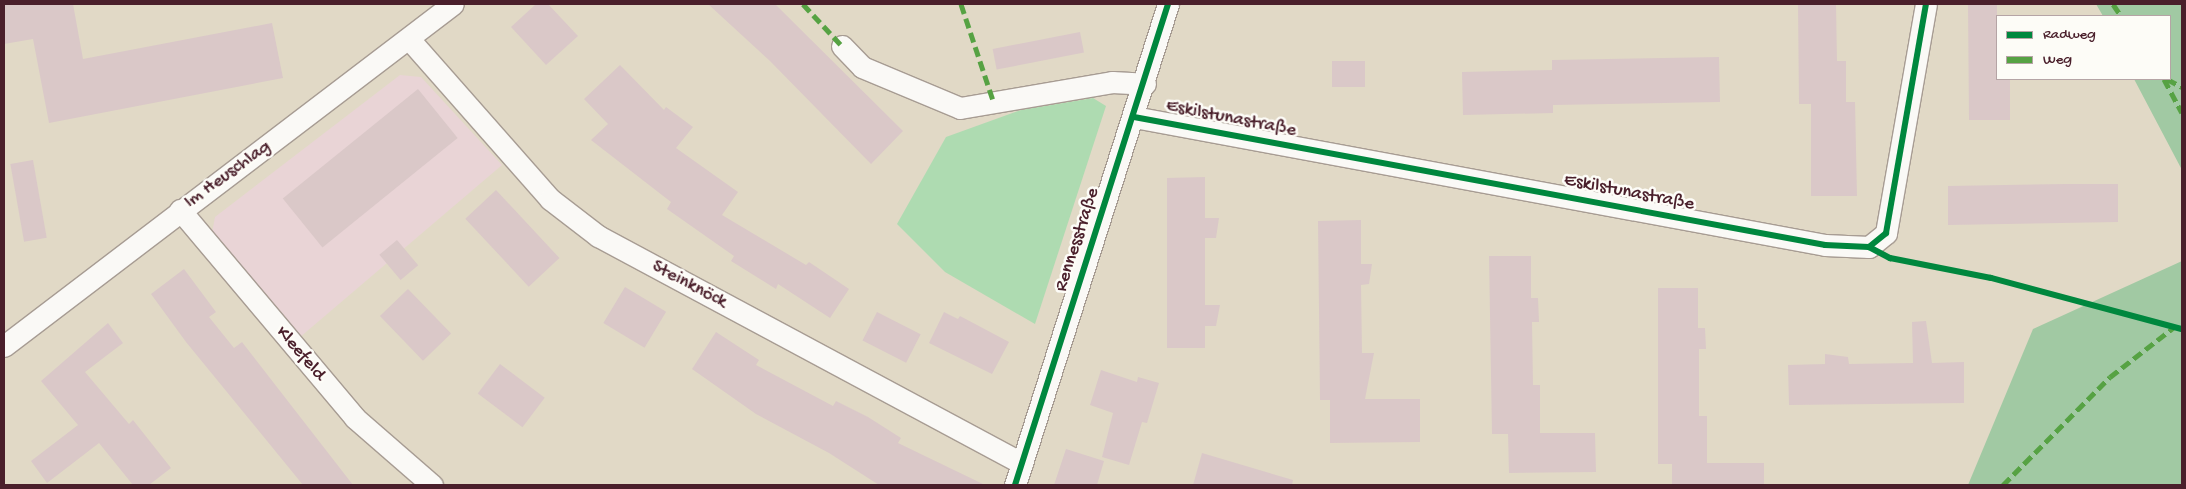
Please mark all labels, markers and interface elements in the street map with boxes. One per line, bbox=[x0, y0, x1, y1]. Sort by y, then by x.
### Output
legend bbox=[1996, 15, 2171, 80]
text: Radweg bbox=[2043, 26, 2096, 44]
text: Weg bbox=[2043, 51, 2072, 69]
street label: Eskilstunastraße bbox=[1164, 95, 1298, 143]
street label: Im Heuschlag bbox=[180, 136, 276, 214]
street label: Eskilstunastraße bbox=[1562, 169, 1696, 217]
street label: Rennesstraße bbox=[1050, 185, 1106, 295]
street label: Steinknöck bbox=[648, 256, 730, 314]
street label: Kleefeld bbox=[270, 322, 330, 386]

